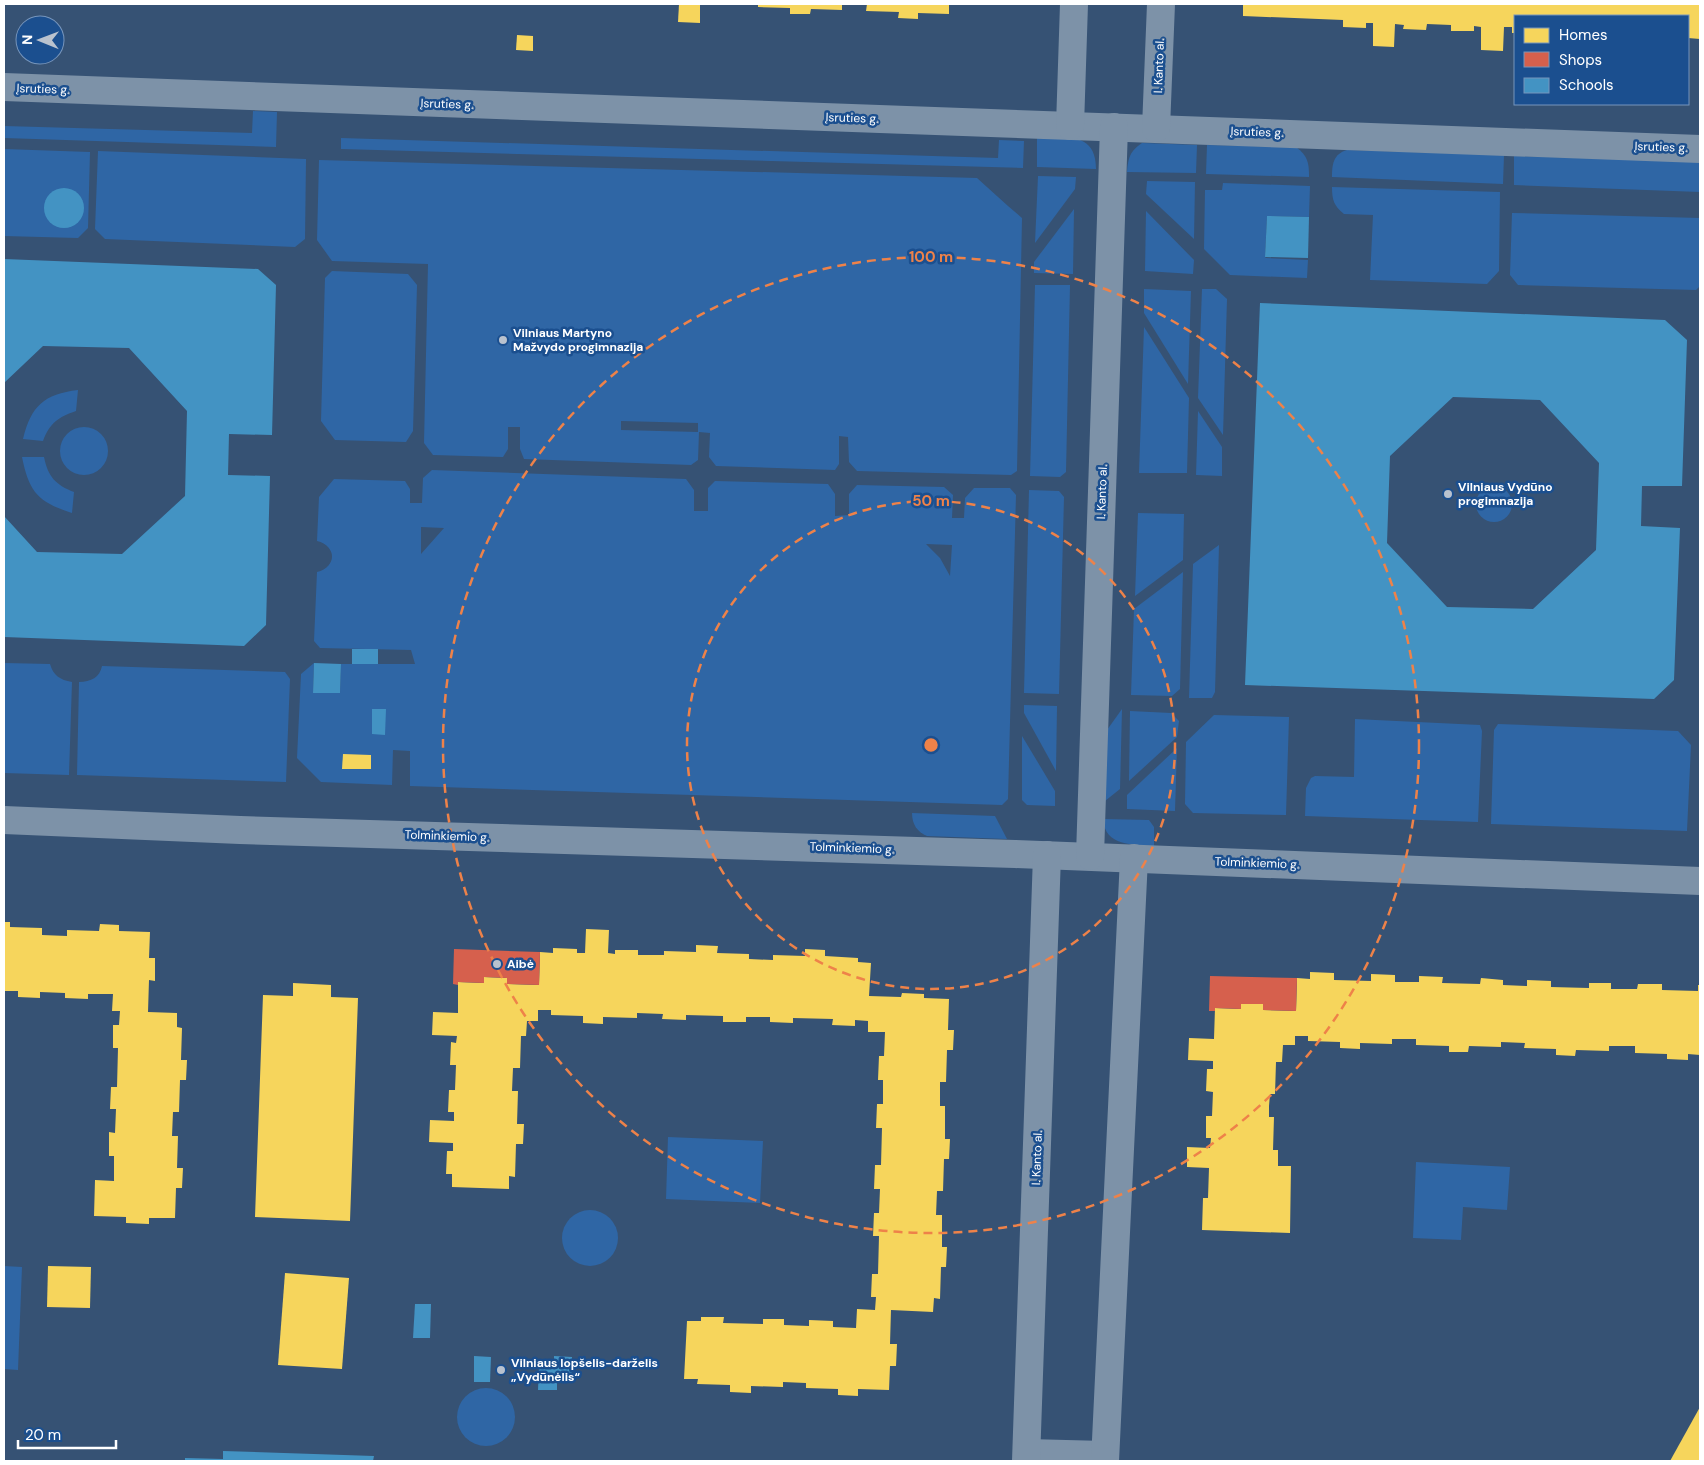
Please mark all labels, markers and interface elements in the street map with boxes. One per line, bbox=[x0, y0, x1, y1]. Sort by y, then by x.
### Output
north arrow bbox=[15, 15, 65, 65]
legend bbox=[1514, 15, 1689, 105]
text: Homes bbox=[1559, 25, 1608, 45]
text: N bbox=[18, 35, 36, 45]
street label: I. Kanto al. bbox=[1150, 38, 1168, 94]
text: Shops bbox=[1559, 50, 1602, 70]
text: Schools bbox=[1559, 75, 1614, 95]
street label: Įsruties g. bbox=[15, 80, 70, 98]
street label: Įsruties g. bbox=[419, 95, 474, 113]
street label: Įsruties g. bbox=[824, 109, 879, 127]
street label: Įsruties g. bbox=[1229, 123, 1284, 141]
street label: Įsruties g. bbox=[1633, 138, 1688, 156]
text: 100 m bbox=[909, 247, 953, 267]
place label: Vilniaus Martyno Mažvydo progimnazija bbox=[513, 325, 643, 355]
marker: Vilniaus Martyno Mažvydo progimnazija bbox=[497, 334, 509, 346]
street label: I. Kanto al. bbox=[1093, 464, 1111, 520]
place label: Vilniaus Vydūno progimnazija bbox=[1458, 479, 1552, 509]
marker: Vilniaus Vydūno progimnazija bbox=[1442, 488, 1454, 500]
text: 50 m bbox=[912, 491, 950, 511]
centre of rings bbox=[922, 736, 940, 754]
street label: Tolminkiemio g. bbox=[404, 827, 490, 845]
street label: Tolminkiemio g. bbox=[809, 839, 895, 857]
street label: Tolminkiemio g. bbox=[1214, 854, 1300, 872]
place label: Aibė bbox=[507, 956, 534, 972]
marker: Aibė bbox=[491, 958, 503, 970]
street label: I. Kanto al. bbox=[1028, 1130, 1046, 1186]
place label: Vilniaus lopšelis-darželis „Vydūnėlis“ bbox=[511, 1355, 658, 1385]
marker: Vilniaus lopšelis-darželis „Vydūnėlis“ bbox=[495, 1364, 507, 1376]
scale bar bbox=[18, 1418, 115, 1450]
text: 20 m bbox=[25, 1425, 61, 1445]

